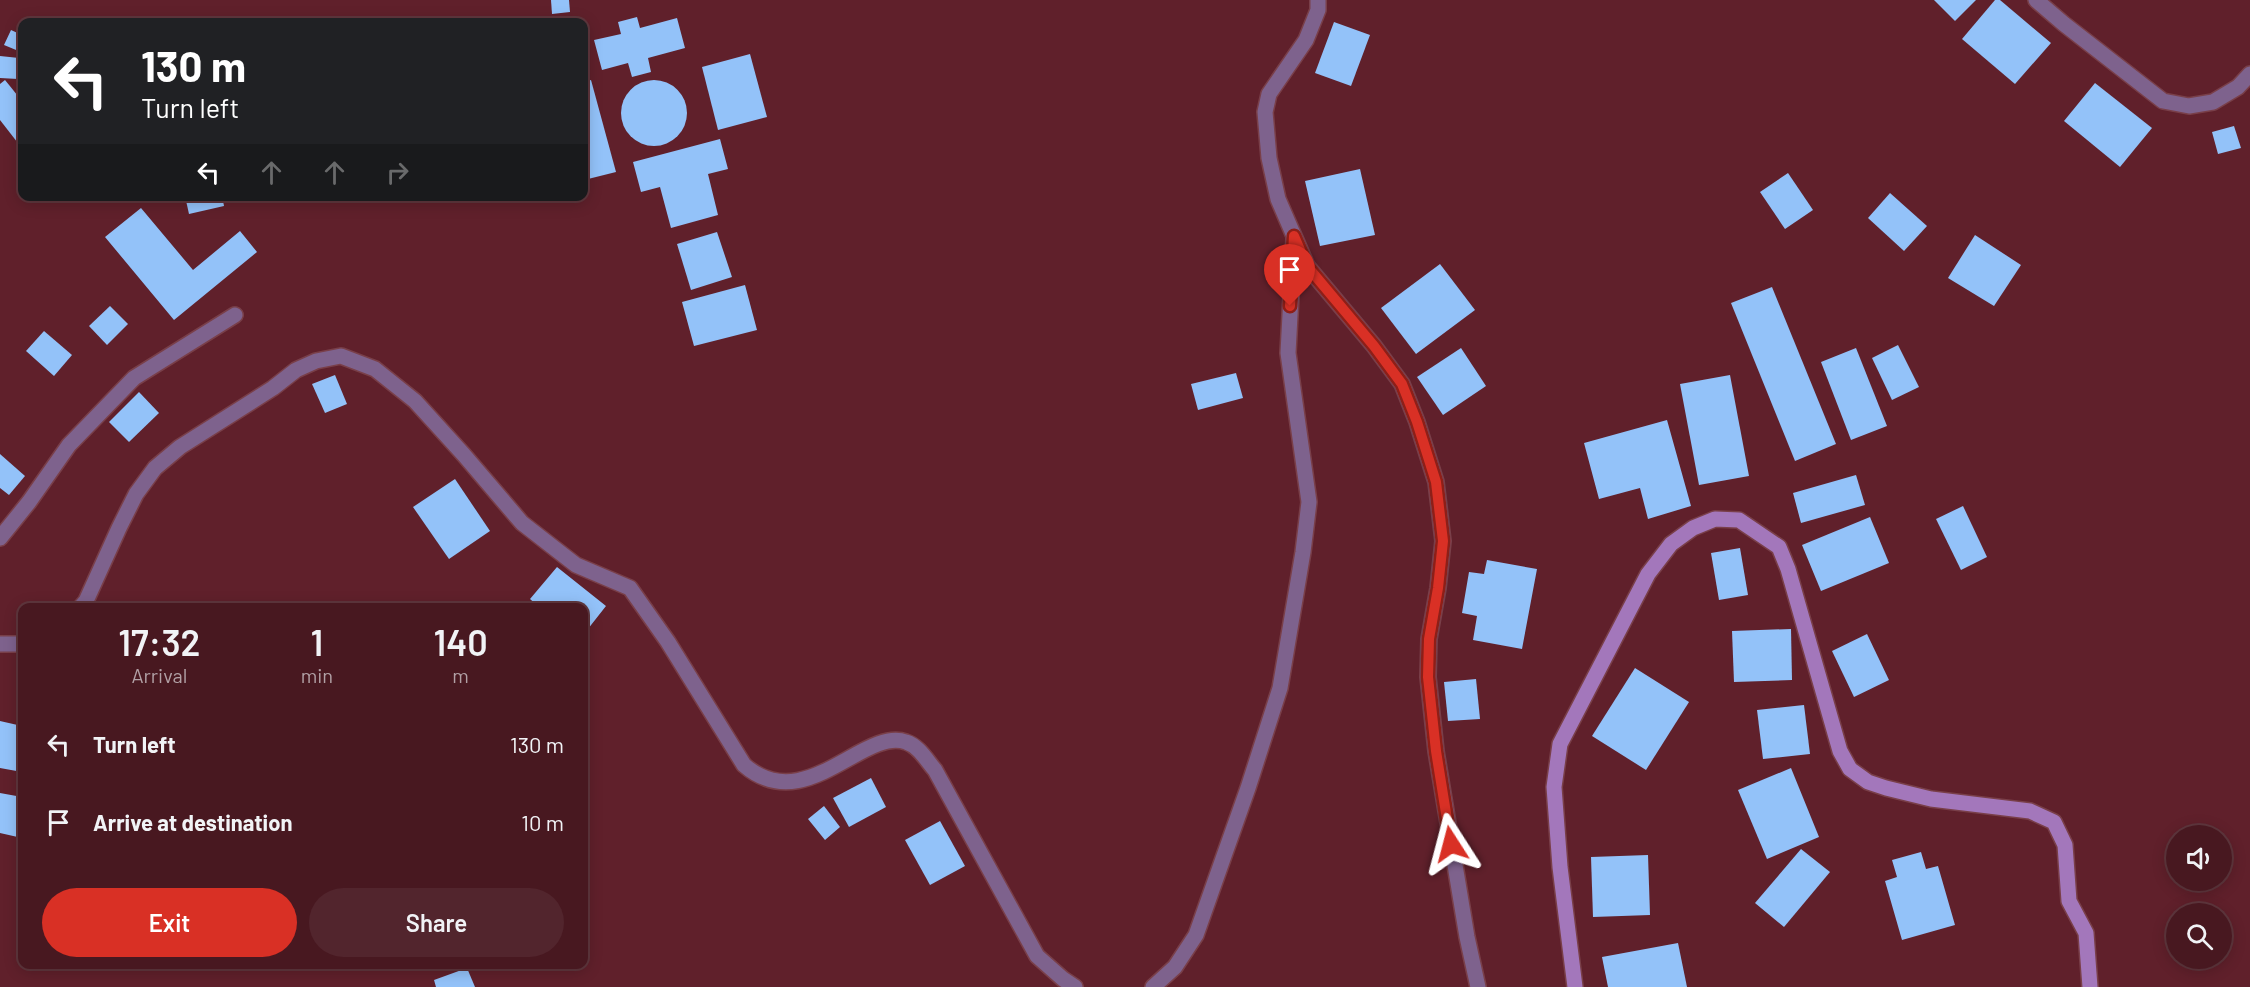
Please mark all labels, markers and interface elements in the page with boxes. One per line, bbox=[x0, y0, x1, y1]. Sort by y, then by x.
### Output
text: 130 m bbox=[141, 40, 246, 90]
icon: left bbox=[42, 42, 120, 120]
text: Turn left bbox=[141, 91, 239, 123]
icon: left bbox=[192, 156, 225, 189]
icon: ahead bbox=[255, 156, 288, 189]
icon: ahead bbox=[318, 156, 351, 189]
icon: right bbox=[381, 156, 414, 189]
pin bbox=[1264, 244, 1315, 306]
icon: arrive bbox=[1273, 253, 1306, 286]
text: 17:32 bbox=[118, 620, 200, 663]
text: 1 bbox=[311, 620, 323, 663]
text: 140 bbox=[433, 620, 488, 663]
text: Arrival bbox=[131, 663, 187, 687]
text: min bbox=[301, 663, 333, 687]
text: m bbox=[452, 663, 469, 687]
icon: left bbox=[42, 728, 75, 761]
text: Turn left bbox=[93, 731, 176, 757]
text: 130 m bbox=[510, 731, 564, 757]
icon: arrive bbox=[42, 806, 75, 839]
text: Arrive at destination bbox=[93, 809, 292, 835]
text: 10 m bbox=[521, 809, 564, 835]
position arrow bbox=[1419, 812, 1483, 876]
map controls bbox=[2166, 825, 2232, 969]
button: sound bbox=[2166, 825, 2232, 891]
button: Exit bbox=[42, 888, 297, 957]
button: Share bbox=[309, 888, 564, 957]
button: search bbox=[2166, 903, 2232, 969]

